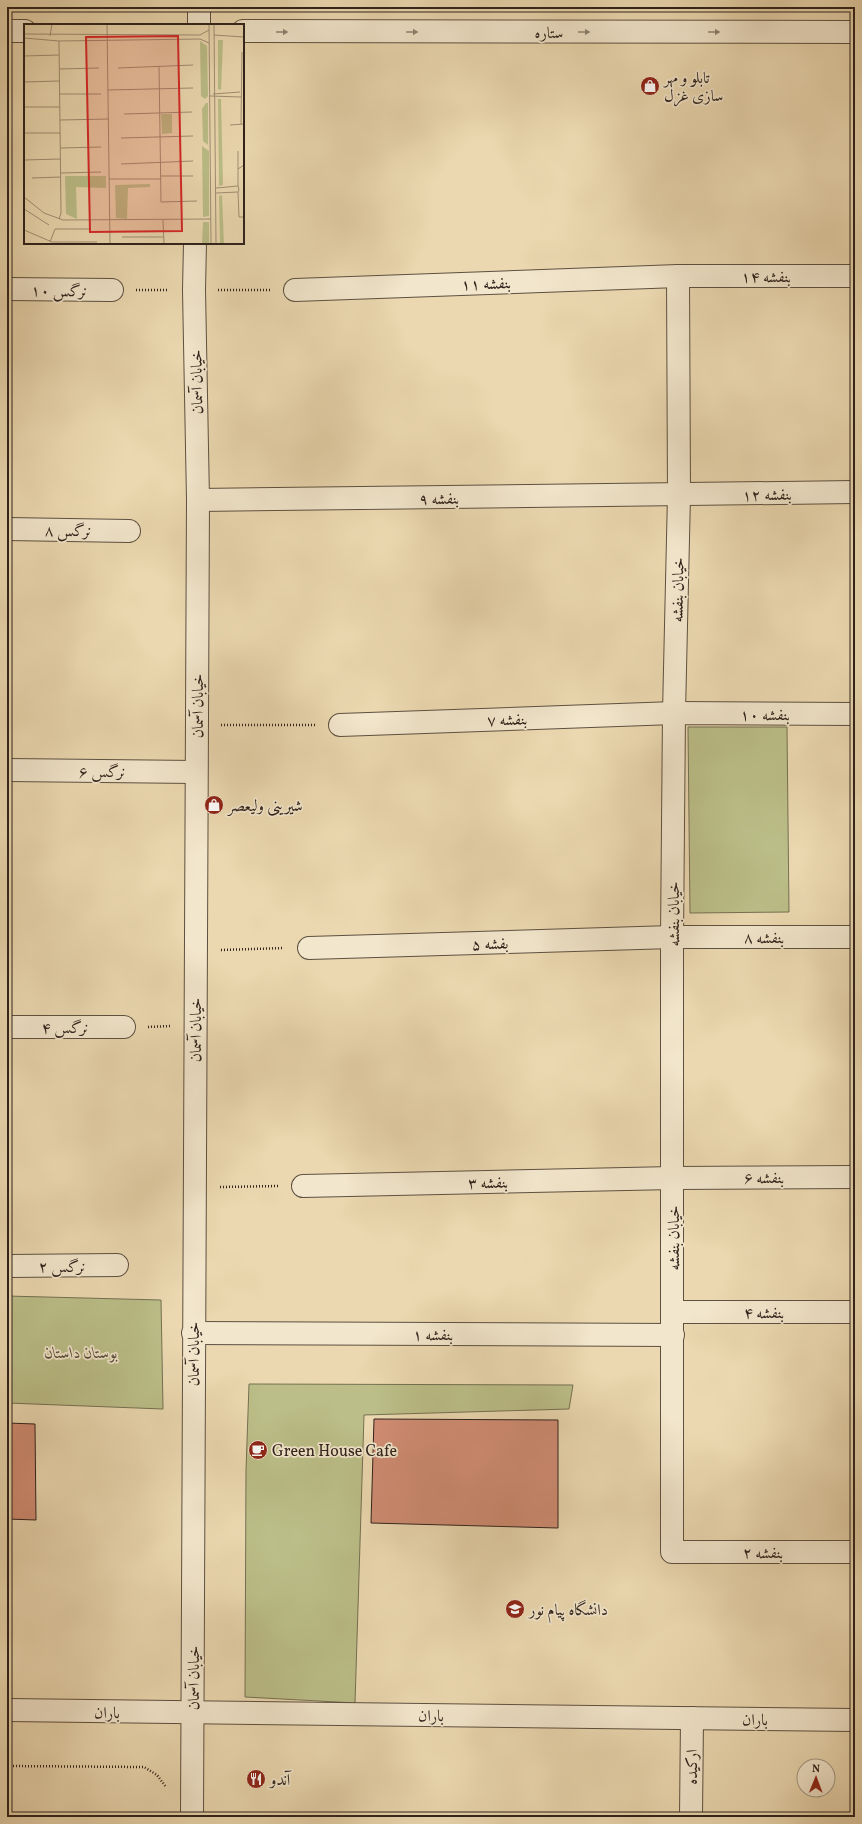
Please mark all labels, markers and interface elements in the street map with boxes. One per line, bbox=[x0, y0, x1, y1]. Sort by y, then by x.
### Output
street label: ستاره bbox=[535, 23, 563, 45]
inset map bbox=[24, 24, 244, 244]
one-way arrow bbox=[276, 29, 289, 35]
one-way arrow bbox=[406, 29, 419, 35]
one-way arrow bbox=[578, 29, 591, 35]
one-way arrow bbox=[708, 29, 721, 35]
place label: تابلو و مهر سازی غزل bbox=[662, 68, 723, 108]
shop icon: تابلو و مهر سازی غزل bbox=[639, 75, 661, 97]
street label: بنفشه ۱۴ bbox=[741, 267, 791, 289]
street label: بنفشه ۱۱ bbox=[461, 273, 511, 297]
street label: نرگس ۱۰ bbox=[31, 281, 87, 303]
street label: خیابان آسمان bbox=[186, 349, 210, 414]
street label: بنفشه ۱۲ bbox=[742, 485, 792, 507]
street label: بنفشه ۹ bbox=[419, 489, 459, 511]
street label: نرگس ۸ bbox=[44, 521, 92, 543]
street label: خیابان بنفشه bbox=[667, 557, 691, 623]
street label: خیابان آسمان bbox=[188, 674, 210, 738]
street label: بنفشه ۱۰ bbox=[740, 705, 790, 727]
street label: بنفشه ۷ bbox=[486, 709, 528, 733]
street label: نرگس ۶ bbox=[79, 762, 125, 784]
shop icon: شیرینی ولیعصر bbox=[203, 794, 225, 816]
place label: شیرینی ولیعصر bbox=[226, 796, 303, 818]
street label: خیابان بنفشه bbox=[664, 882, 686, 946]
street label: بنفشه ۸ bbox=[744, 928, 784, 950]
street label: بفشه ۵ bbox=[471, 933, 509, 957]
street label: خیابان آسمان bbox=[186, 998, 208, 1062]
street label: نرگس ۴ bbox=[42, 1018, 88, 1040]
street label: بنفشه ۶ bbox=[744, 1168, 784, 1190]
street label: بنفشه ۳ bbox=[468, 1173, 508, 1195]
street label: خیابان بنفشه bbox=[664, 1206, 686, 1270]
street label: نرگس ۲ bbox=[39, 1257, 85, 1279]
street label: بنفشه ۴ bbox=[744, 1303, 784, 1325]
street label: خیابان آسمان bbox=[184, 1322, 206, 1386]
street label: بنفشه ۱ bbox=[413, 1325, 453, 1347]
park label: بوستان داستان bbox=[44, 1343, 118, 1365]
cafe icon: Green House Cafe bbox=[247, 1439, 269, 1461]
place label: Green House Cafe bbox=[272, 1441, 397, 1463]
street label: بنفشه ۲ bbox=[743, 1543, 783, 1565]
school or university icon: دانشگاه پیام نور bbox=[504, 1598, 526, 1620]
place label: دانشگاه پیام نور bbox=[527, 1599, 608, 1624]
street label: خیابان آسمان bbox=[184, 1646, 206, 1710]
street label: باران bbox=[94, 1703, 120, 1725]
street label: باران bbox=[418, 1706, 444, 1728]
street label: باران bbox=[742, 1710, 768, 1732]
street label: ارکیده bbox=[682, 1749, 704, 1785]
north arrow bbox=[796, 1758, 836, 1798]
text: N bbox=[812, 1762, 820, 1777]
restaurant icon: آندو bbox=[245, 1768, 267, 1790]
place label: آندو bbox=[268, 1770, 292, 1792]

